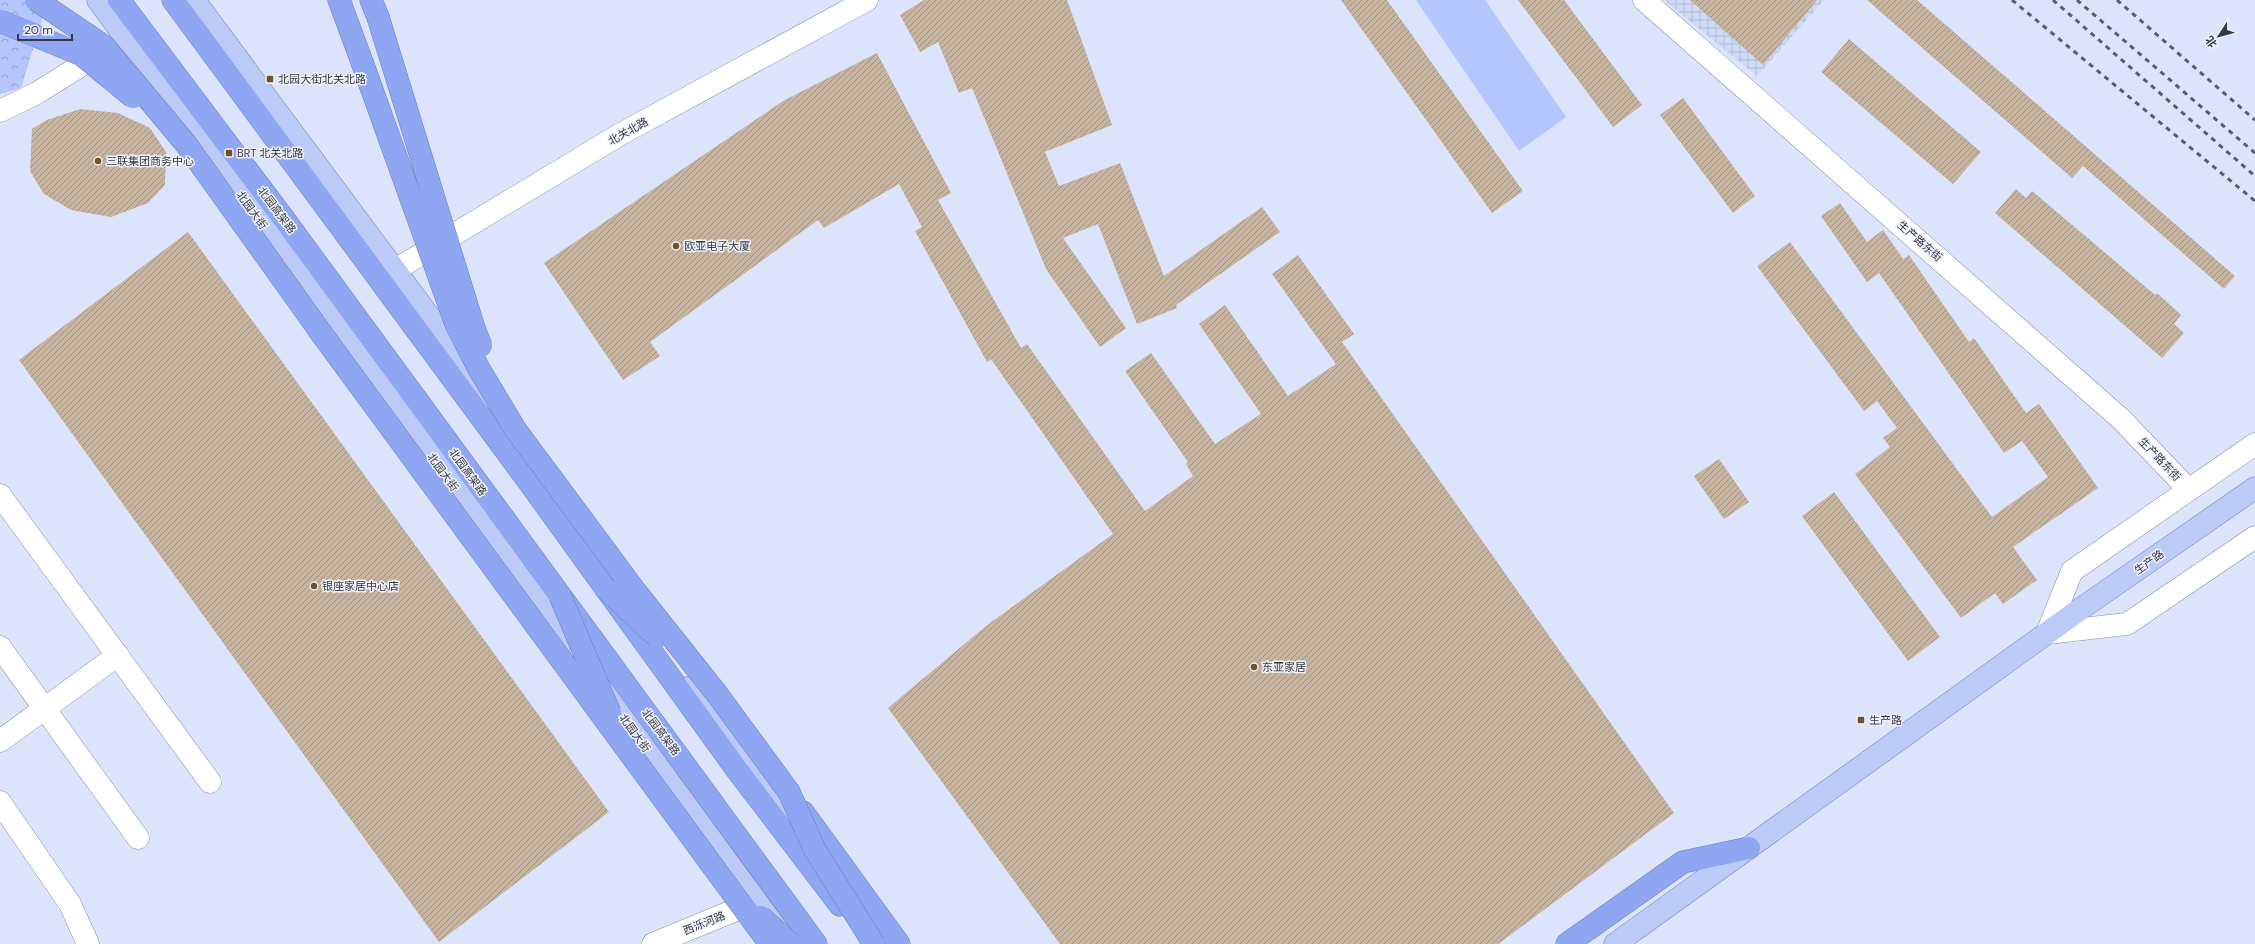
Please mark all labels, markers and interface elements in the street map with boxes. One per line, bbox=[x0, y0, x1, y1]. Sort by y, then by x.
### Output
scale bar bbox=[18, 16, 72, 42]
north arrow bbox=[2199, 16, 2239, 56]
text: 20 m bbox=[24, 22, 53, 38]
text: 北 bbox=[2202, 33, 2220, 50]
place label: 北园大街北关北路 bbox=[278, 72, 366, 86]
marker: 北园大街北关北路 bbox=[265, 74, 275, 84]
street label: 北关北路 bbox=[605, 114, 651, 148]
place label: BRT 北关北路 bbox=[237, 146, 303, 160]
marker: BRT 北关北路 bbox=[224, 148, 234, 158]
place label: 三联集团商务中心 bbox=[106, 154, 194, 168]
marker: 三联集团商务中心 bbox=[93, 156, 103, 166]
street label: 北园高架路 bbox=[255, 184, 299, 236]
street label: 北园大街 bbox=[233, 188, 271, 232]
street label: 生产路东街 bbox=[1895, 218, 1945, 264]
place label: 欧亚电子大厦 bbox=[684, 239, 750, 253]
marker: 欧亚电子大厦 bbox=[671, 241, 681, 251]
street label: 生产路东街 bbox=[2136, 434, 2184, 484]
street label: 北园高架路 bbox=[446, 446, 490, 498]
street label: 北园大街 bbox=[424, 450, 462, 494]
street label: 生产路 bbox=[2131, 547, 2167, 577]
place label: 银座家居中心店 bbox=[322, 579, 399, 593]
marker: 银座家居中心店 bbox=[309, 581, 319, 591]
place label: 东亚家居 bbox=[1262, 660, 1306, 674]
marker: 东亚家居 bbox=[1249, 662, 1259, 672]
street label: 北园高架路 bbox=[639, 706, 683, 758]
street label: 北园大街 bbox=[616, 711, 654, 755]
place label: 生产路 bbox=[1869, 713, 1902, 727]
marker: 生产路 bbox=[1856, 715, 1866, 725]
street label: 西泺河路 bbox=[681, 908, 727, 938]

